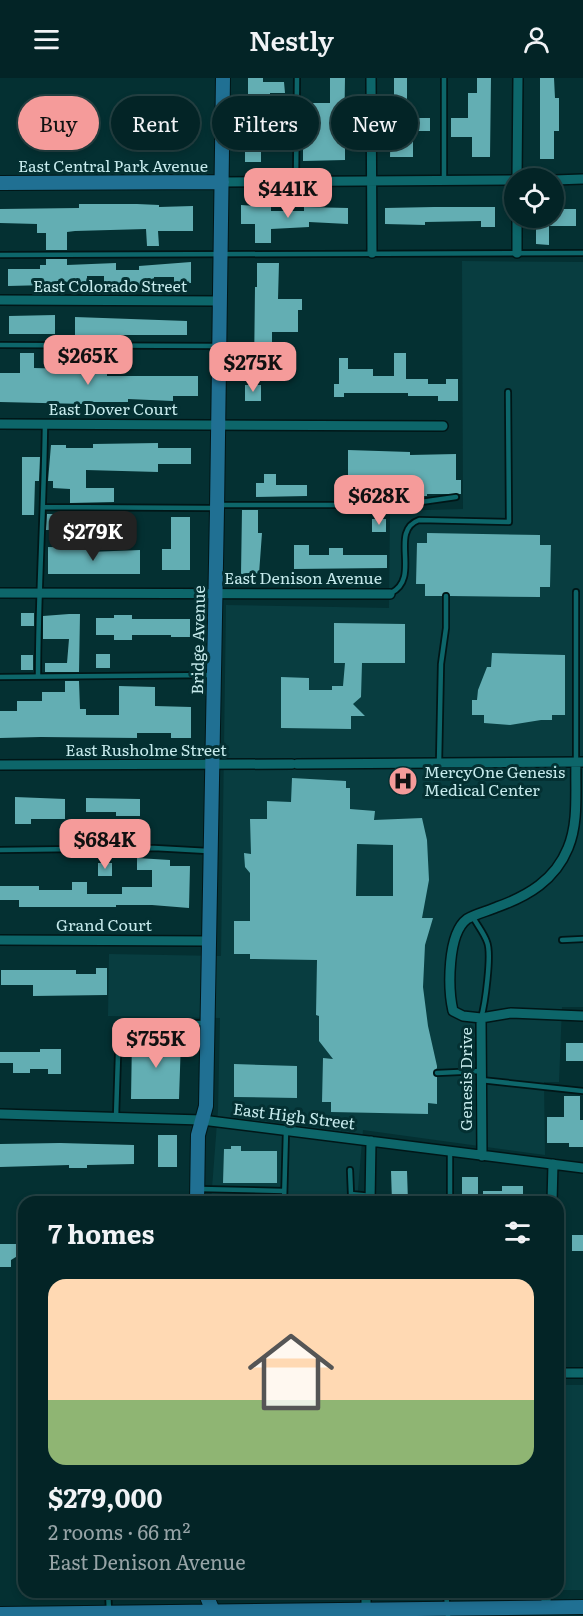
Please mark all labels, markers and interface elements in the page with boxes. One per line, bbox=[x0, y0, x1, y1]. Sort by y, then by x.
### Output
text: Nestly bbox=[249, 19, 334, 59]
icon: menu bbox=[30, 23, 63, 56]
icon: person bbox=[520, 23, 553, 56]
chip: Buy bbox=[18, 96, 99, 150]
chip: Rent bbox=[111, 96, 200, 150]
chip: Filters bbox=[212, 96, 319, 150]
chip: New bbox=[331, 96, 418, 150]
street label: East Central Park Avenue bbox=[18, 153, 208, 177]
pin: $441K bbox=[246, 168, 330, 219]
map controls bbox=[504, 168, 564, 228]
button: locate bbox=[504, 168, 564, 228]
text: $441K bbox=[258, 172, 318, 202]
street label: East Colorado Street bbox=[33, 273, 188, 297]
pin: $265K bbox=[46, 335, 130, 386]
text: $265K bbox=[58, 339, 118, 369]
pin: $275K bbox=[211, 342, 295, 393]
text: $275K bbox=[223, 346, 283, 376]
street label: East Dover Court bbox=[48, 396, 178, 420]
pin: $628K bbox=[337, 475, 421, 526]
text: $628K bbox=[348, 479, 410, 509]
pin: $279K bbox=[51, 511, 135, 562]
text: $279K bbox=[63, 515, 123, 545]
street label: East Denison Avenue bbox=[224, 565, 382, 589]
street label: Bridge Avenue bbox=[184, 585, 210, 695]
street label: East Rusholme Street bbox=[65, 737, 227, 761]
place label: MercyOne Genesis Medical Center bbox=[424, 759, 565, 801]
hospital icon: MercyOne Genesis Medical Center bbox=[387, 765, 419, 797]
pin: $684K bbox=[63, 819, 147, 870]
text: $684K bbox=[73, 823, 137, 853]
street label: Grand Court bbox=[56, 912, 153, 936]
pin: $755K bbox=[114, 1018, 198, 1069]
text: $755K bbox=[126, 1022, 186, 1052]
street label: Genesis Drive bbox=[453, 1027, 477, 1131]
street label: East High Street bbox=[232, 1096, 357, 1134]
text: 7 homes bbox=[48, 1213, 154, 1252]
icon: filters bbox=[501, 1216, 534, 1249]
icon: home bbox=[237, 1318, 345, 1426]
text: $279,000 bbox=[48, 1477, 162, 1516]
text: 2 rooms · 66 m² bbox=[48, 1516, 190, 1546]
text: East Denison Avenue bbox=[48, 1546, 246, 1576]

